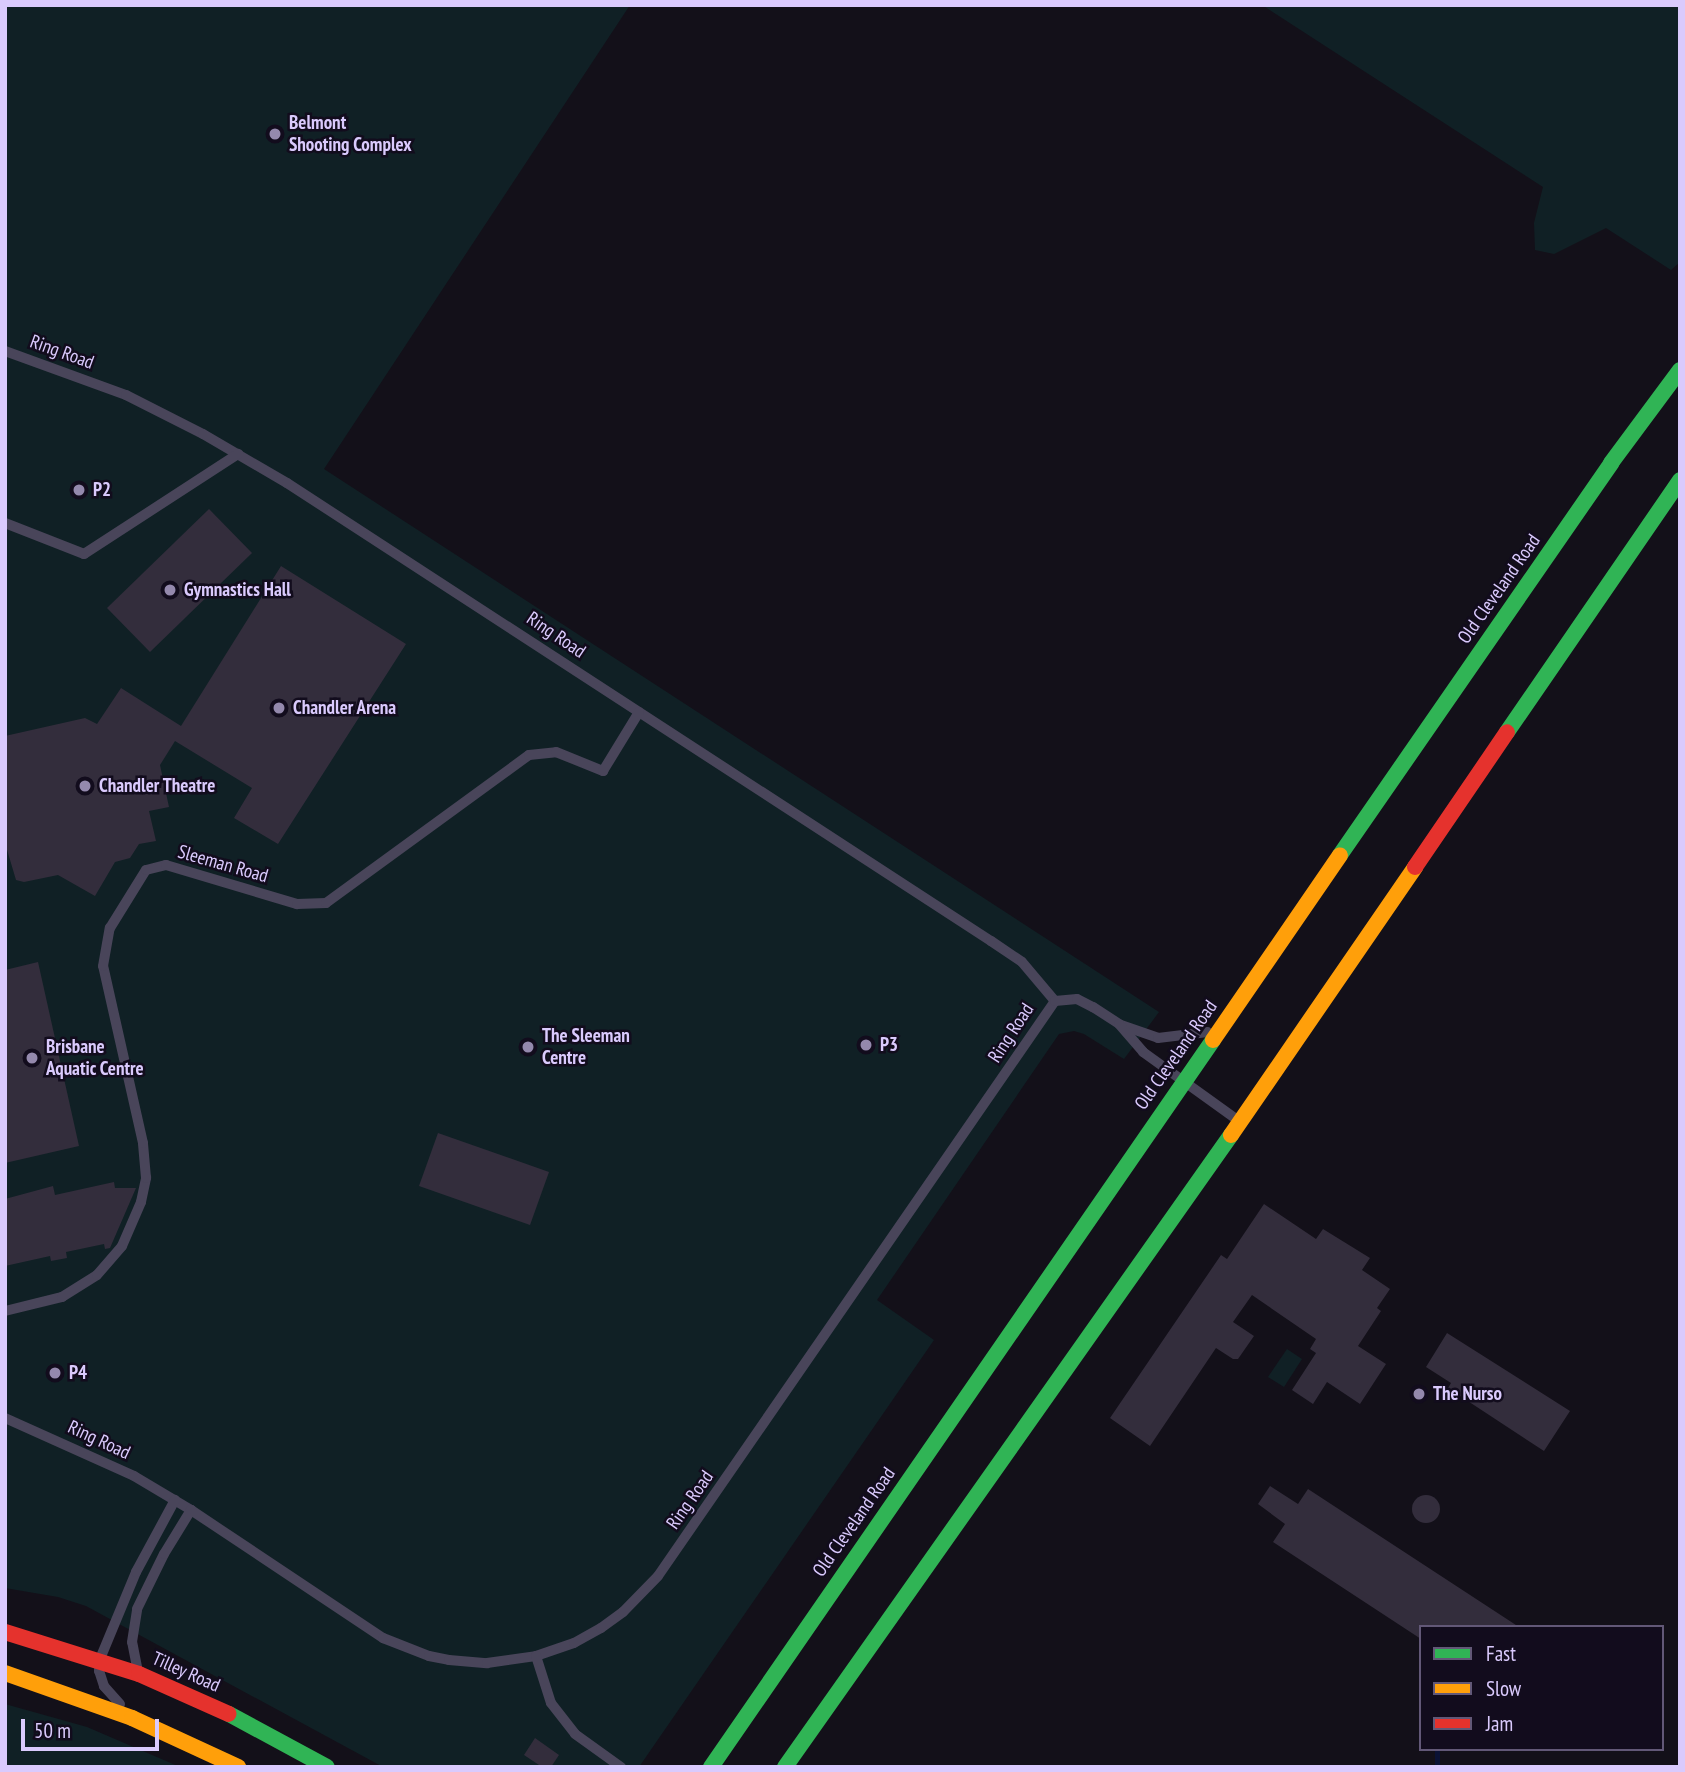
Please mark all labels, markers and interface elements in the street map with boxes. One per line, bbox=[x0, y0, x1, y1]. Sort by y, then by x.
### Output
place label: Belmont Shooting Complex bbox=[289, 112, 412, 156]
marker: Belmont Shooting Complex bbox=[267, 126, 283, 142]
street label: Ring Road bbox=[27, 330, 97, 374]
place label: P2 bbox=[93, 479, 111, 501]
marker: P2 bbox=[71, 482, 87, 498]
street label: Old Cleveland Road bbox=[1453, 530, 1545, 648]
place label: Gymnastics Hall bbox=[184, 579, 291, 601]
marker: Gymnastics Hall bbox=[162, 582, 178, 598]
street label: Ring Road bbox=[522, 607, 590, 663]
place label: Chandler Arena bbox=[293, 697, 397, 719]
marker: Chandler Arena bbox=[271, 700, 287, 716]
place label: Chandler Theatre bbox=[99, 775, 216, 797]
marker: Chandler Theatre bbox=[77, 778, 93, 794]
street label: Sleeman Road bbox=[175, 840, 271, 888]
street label: Old Cleveland Road bbox=[1130, 996, 1222, 1114]
street label: Ring Road bbox=[983, 999, 1039, 1067]
place label: The Sleeman Centre bbox=[542, 1025, 630, 1069]
place label: P3 bbox=[880, 1034, 898, 1056]
place label: Brisbane Aquatic Centre bbox=[46, 1036, 144, 1080]
marker: P3 bbox=[858, 1037, 874, 1053]
marker: The Sleeman Centre bbox=[520, 1039, 536, 1055]
marker: Brisbane Aquatic Centre bbox=[24, 1050, 40, 1066]
place label: P4 bbox=[69, 1362, 87, 1384]
marker: P4 bbox=[47, 1365, 63, 1381]
place label: The Nurso bbox=[1433, 1383, 1502, 1405]
marker: The Nurso bbox=[1411, 1386, 1427, 1402]
street label: Ring Road bbox=[64, 1416, 134, 1464]
street label: Old Cleveland Road bbox=[808, 1463, 900, 1581]
street label: Ring Road bbox=[662, 1466, 718, 1534]
legend bbox=[1419, 1625, 1664, 1751]
text: Fast bbox=[1486, 1640, 1516, 1667]
street label: Tilley Road bbox=[148, 1647, 224, 1697]
text: Slow bbox=[1486, 1675, 1521, 1702]
scale bar bbox=[24, 1706, 163, 1750]
text: Jam bbox=[1486, 1710, 1513, 1737]
text: 50 m bbox=[34, 1717, 71, 1744]

